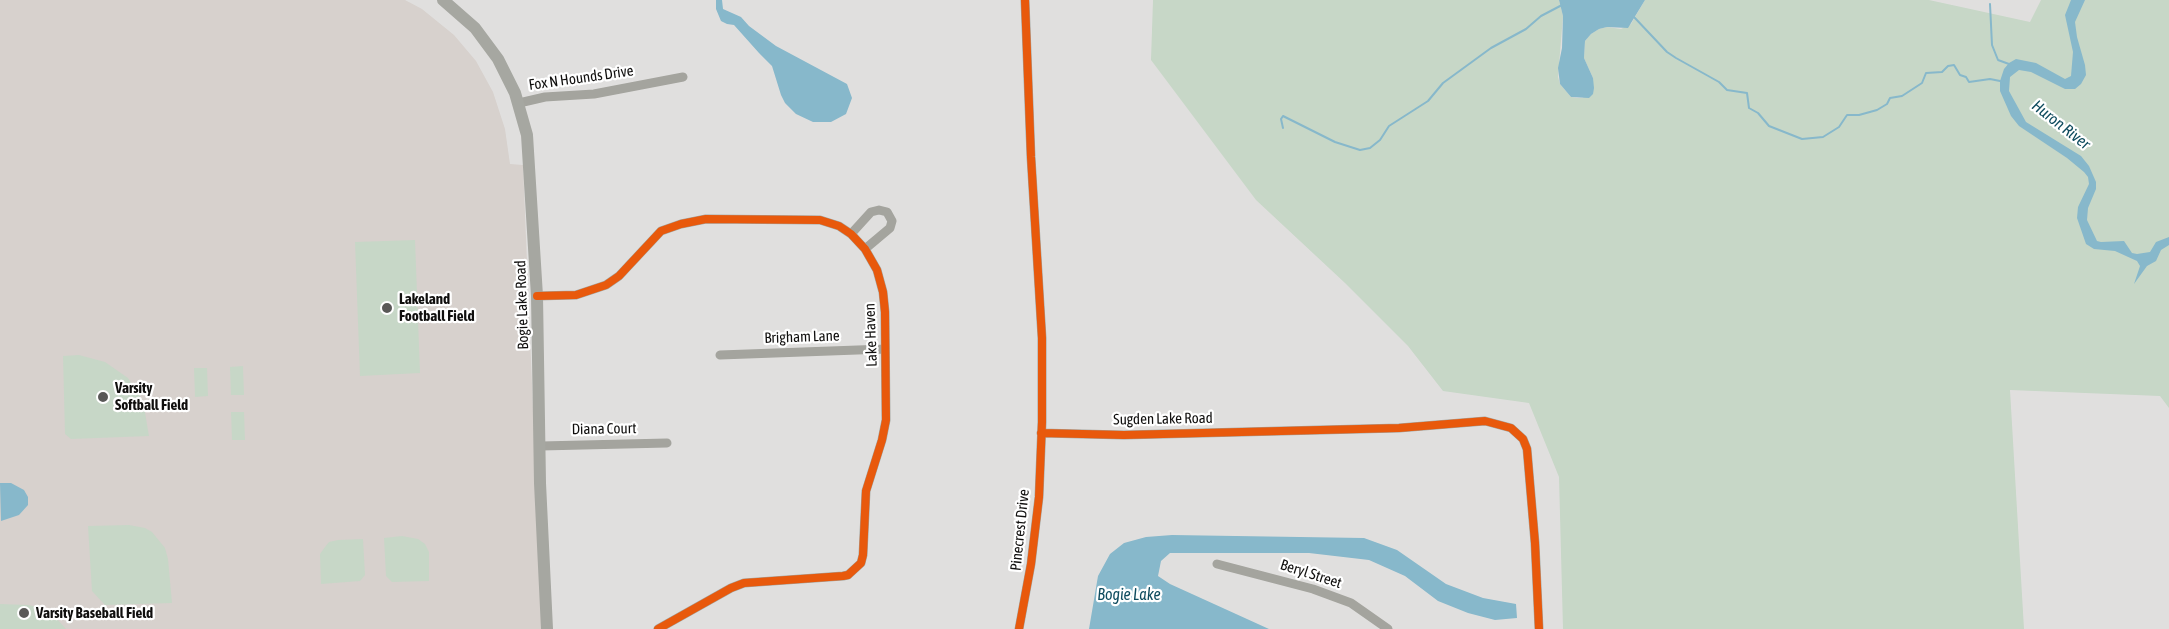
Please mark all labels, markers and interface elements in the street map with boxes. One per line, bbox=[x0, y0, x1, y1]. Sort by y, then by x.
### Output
street label: Fox N Hounds Drive bbox=[527, 62, 635, 94]
water label: Huron River bbox=[2028, 96, 2094, 154]
street label: Bogie Lake Road bbox=[511, 260, 533, 350]
place label: Lakeland Football Field bbox=[399, 290, 474, 325]
marker: Lakeland Football Field bbox=[380, 301, 394, 315]
street label: Lake Haven bbox=[861, 303, 881, 367]
street label: Brigham Lane bbox=[764, 327, 840, 347]
place label: Varsity Softball Field bbox=[115, 379, 188, 414]
marker: Varsity Softball Field bbox=[96, 390, 110, 404]
street label: Sugden Lake Road bbox=[1113, 409, 1213, 429]
street label: Diana Court bbox=[571, 419, 637, 439]
street label: Pinecrest Drive bbox=[1007, 488, 1033, 572]
street label: Beryl Street bbox=[1278, 556, 1344, 592]
water label: Bogie Lake bbox=[1097, 585, 1161, 605]
place label: Varsity Baseball Field bbox=[36, 604, 153, 622]
marker: Varsity Baseball Field bbox=[17, 606, 31, 620]

